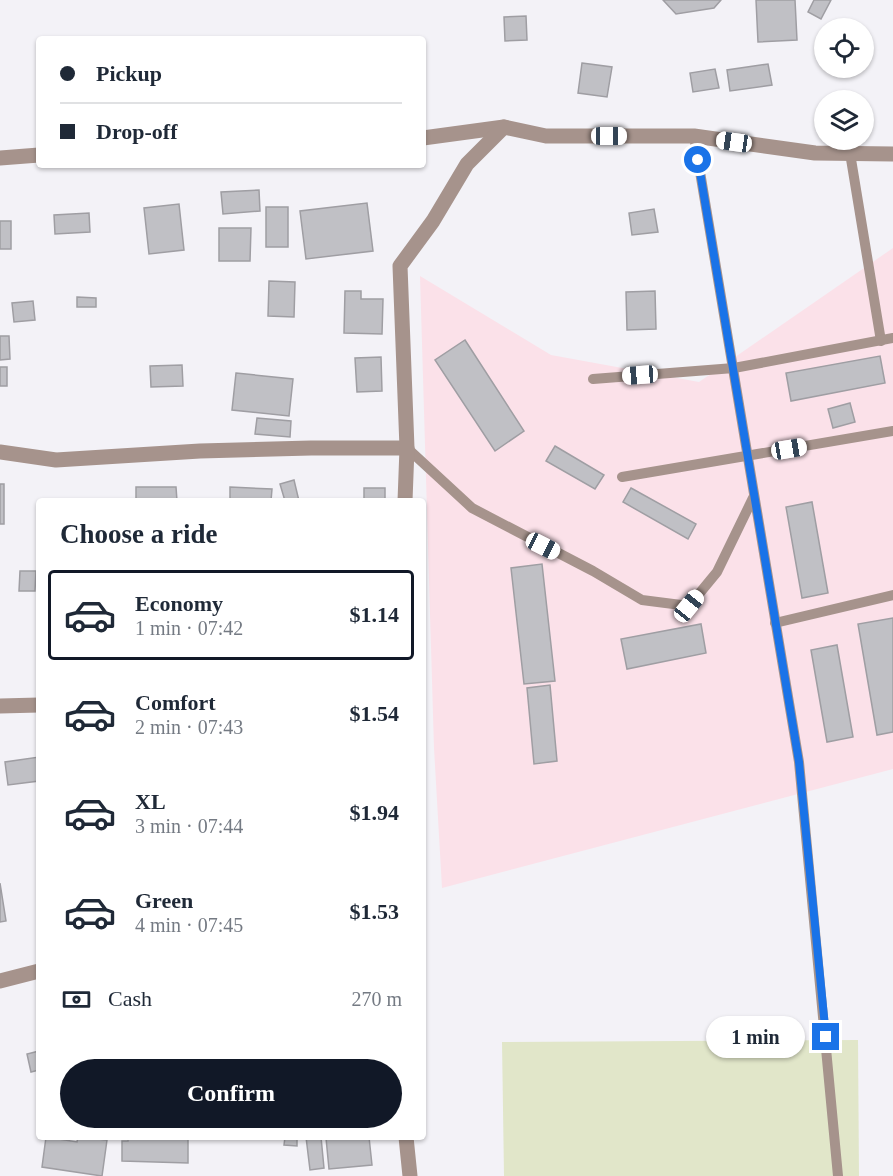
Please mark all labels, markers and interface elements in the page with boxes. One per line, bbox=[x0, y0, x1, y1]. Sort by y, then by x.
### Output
map controls bbox=[814, 18, 874, 150]
button: locate bbox=[814, 18, 874, 78]
text: Pickup bbox=[96, 61, 162, 86]
button: layers bbox=[814, 90, 874, 150]
text: Drop-off bbox=[96, 119, 177, 144]
car bbox=[591, 127, 627, 145]
car bbox=[715, 131, 753, 153]
route start bbox=[684, 146, 711, 173]
car bbox=[621, 365, 659, 385]
car bbox=[770, 437, 808, 461]
text: Choose a ride bbox=[60, 519, 218, 549]
car bbox=[523, 530, 563, 562]
car bbox=[671, 586, 707, 626]
icon: car bbox=[63, 588, 117, 642]
text: Economy bbox=[135, 591, 223, 616]
text: $1.14 bbox=[350, 602, 399, 627]
text: 1 min · 07:42 bbox=[135, 617, 243, 639]
icon: car bbox=[63, 687, 117, 741]
text: Comfort bbox=[135, 690, 216, 715]
text: $1.54 bbox=[350, 701, 399, 726]
text: 2 min · 07:43 bbox=[135, 716, 243, 738]
icon: car bbox=[63, 786, 117, 840]
text: XL bbox=[135, 789, 166, 814]
text: $1.94 bbox=[350, 800, 399, 825]
text: 3 min · 07:44 bbox=[135, 815, 243, 837]
icon: car bbox=[63, 885, 117, 939]
text: Green bbox=[135, 888, 193, 913]
text: $1.53 bbox=[350, 899, 399, 924]
text: 4 min · 07:45 bbox=[135, 914, 243, 936]
icon: cash bbox=[60, 983, 93, 1016]
text: Cash bbox=[108, 986, 152, 1011]
text: 270 m bbox=[351, 988, 402, 1010]
callout: 1 min bbox=[706, 1016, 805, 1058]
route end bbox=[812, 1023, 839, 1050]
text: 1 min bbox=[731, 1026, 780, 1048]
button: Confirm bbox=[60, 1059, 402, 1128]

